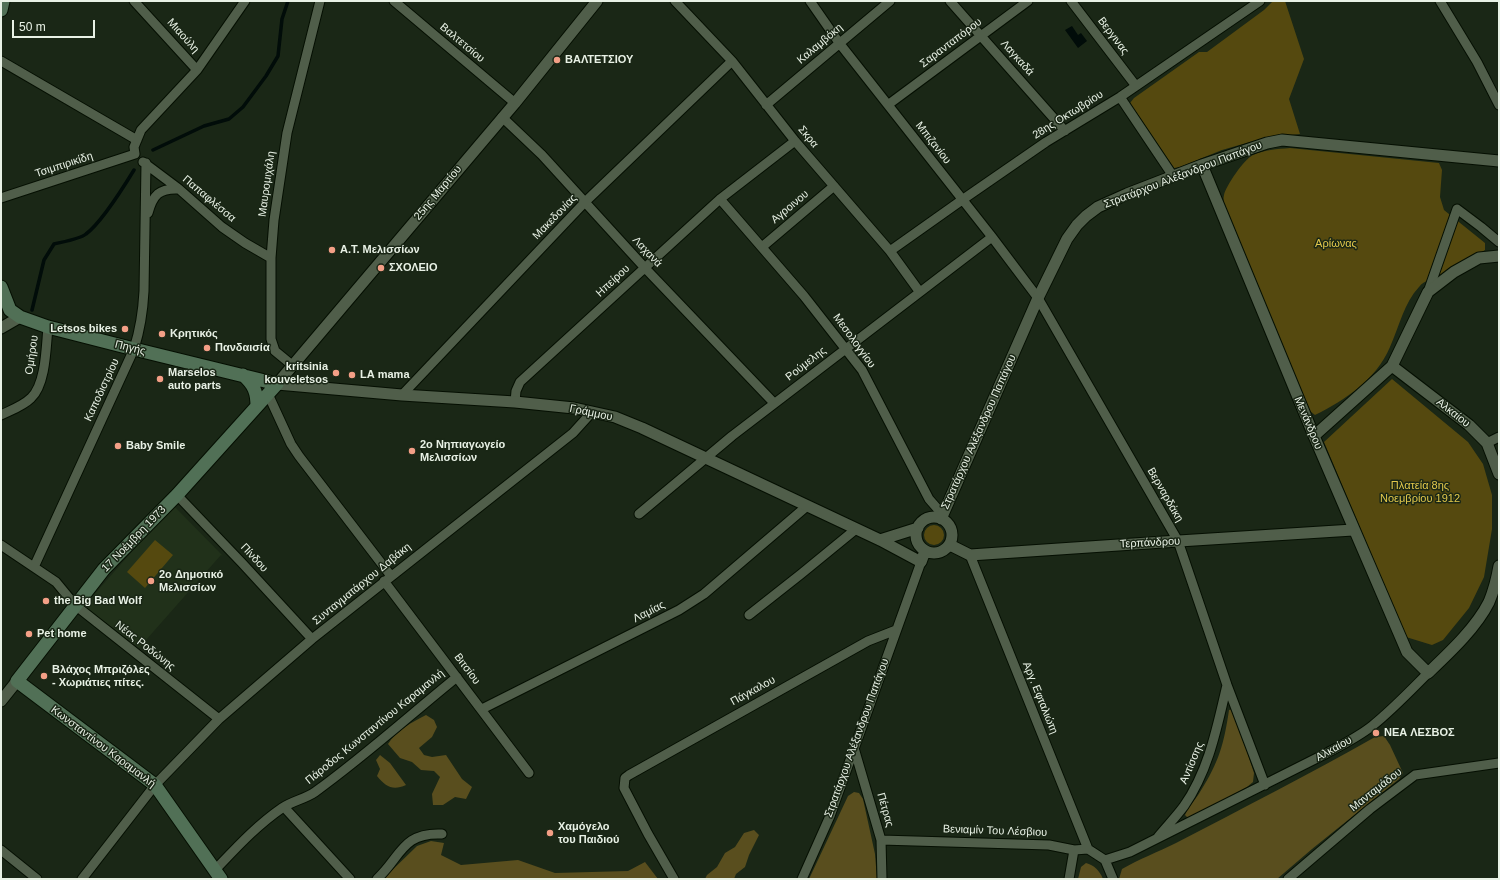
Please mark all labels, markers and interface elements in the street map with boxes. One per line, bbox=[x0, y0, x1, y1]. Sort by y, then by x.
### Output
scale bar bbox=[14, 12, 97, 38]
street label: Σαρανταπόρου bbox=[918, 15, 984, 71]
street label: Bεργινας bbox=[1095, 15, 1131, 57]
street label: Μιαούλη bbox=[164, 16, 202, 56]
text: 50 m bbox=[19, 20, 46, 34]
street label: Βαλτετσίου bbox=[437, 21, 487, 65]
street label: Καλαμβόκη bbox=[794, 21, 846, 67]
street label: Λαγκαδά bbox=[998, 37, 1036, 79]
place label: ΒΑΛΤΕΤΣΙΟΥ bbox=[565, 53, 633, 67]
marker: ΒΑΛΤΕΤΣΙΟΥ bbox=[552, 55, 562, 65]
street label: 28ης Οκτωβρίου bbox=[1030, 88, 1106, 142]
street label: Μπιζανίου bbox=[912, 119, 954, 167]
street label: Σκρα bbox=[795, 123, 821, 151]
street label: Στρατάρχου Αλέξανδρου Παπάγου bbox=[1102, 139, 1264, 211]
street label: Τσιμπιρικίδη bbox=[33, 149, 95, 181]
street label: Μαυρομιχάλη bbox=[256, 150, 278, 218]
street label: 25ης Μαρτίου bbox=[411, 163, 465, 223]
street label: Παπαφλέσσα bbox=[180, 173, 238, 225]
street label: Αγροινου bbox=[768, 187, 812, 227]
street label: Μακεδονίας bbox=[530, 192, 580, 242]
street label: Λαχανά bbox=[629, 234, 665, 270]
park label: Αρίωνας bbox=[1315, 237, 1357, 251]
place label: Α.Τ. Μελισσίων bbox=[340, 243, 420, 257]
marker: Α.Τ. Μελισσίων bbox=[327, 245, 337, 255]
place label: ΣΧΟΛΕΙΟ bbox=[389, 261, 437, 275]
street label: Ηπείρου bbox=[593, 262, 633, 300]
marker: ΣΧΟΛΕΙΟ bbox=[376, 263, 386, 273]
street label: Μεσολογγίου bbox=[830, 311, 878, 371]
place label: Letsos bikes bbox=[50, 322, 117, 336]
marker: Letsos bikes bbox=[120, 324, 130, 334]
place label: Κρητικός bbox=[170, 327, 218, 341]
marker: Κρητικός bbox=[157, 329, 167, 339]
street label: Ομήρου bbox=[23, 335, 41, 375]
street label: Πηγής bbox=[113, 338, 147, 358]
place label: Πανδαισία bbox=[215, 341, 270, 355]
marker: Πανδαισία bbox=[202, 343, 212, 353]
street label: Ρούμελης bbox=[783, 344, 829, 384]
street label: Στρατάρχου Αλέξανδρου Παπάγου bbox=[939, 352, 1019, 512]
street label: Καποδιστρίου bbox=[82, 357, 122, 423]
place label: kritsinia kouveletsos bbox=[264, 360, 328, 386]
place label: Marselos auto parts bbox=[168, 366, 221, 392]
marker: kritsinia kouveletsos bbox=[331, 368, 341, 378]
place label: LA mama bbox=[360, 368, 410, 382]
marker: LA mama bbox=[347, 370, 357, 380]
marker: Marselos auto parts bbox=[155, 374, 165, 384]
street label: Μενάνδρου bbox=[1291, 395, 1325, 451]
street label: Αλκαίου bbox=[1434, 396, 1472, 430]
street label: Γράμμου bbox=[568, 402, 614, 424]
place label: 2ο Νηπιαγωγείο Μελισσίων bbox=[420, 438, 505, 464]
place label: Baby Smile bbox=[126, 439, 185, 453]
marker: Baby Smile bbox=[113, 441, 123, 451]
marker: 2ο Νηπιαγωγείο Μελισσίων bbox=[407, 446, 417, 456]
street label: Βερναρδάκη bbox=[1144, 465, 1186, 525]
park label: Πλατεία 8ης Νοεμβρίου 1912 bbox=[1380, 479, 1460, 505]
street label: 17 Νοέμβρη 1973 bbox=[99, 503, 169, 575]
street label: Τερπάνδρου bbox=[1120, 535, 1180, 551]
street label: Συνταγματάρχου Δαβάκη bbox=[310, 540, 414, 628]
street label: Πίνδου bbox=[238, 541, 270, 575]
place label: 2ο Δημοτικό Μελισσίων bbox=[159, 568, 223, 594]
marker: 2ο Δημοτικό Μελισσίων bbox=[146, 576, 156, 586]
place label: the Big Bad Wolf bbox=[54, 594, 142, 608]
marker: the Big Bad Wolf bbox=[41, 596, 51, 606]
street label: Λαμίας bbox=[631, 598, 667, 626]
street label: Νέας Ροδώνης bbox=[112, 618, 178, 674]
place label: Pet home bbox=[37, 627, 87, 641]
marker: Pet home bbox=[24, 629, 34, 639]
street label: Βιτσίου bbox=[451, 651, 483, 687]
street label: Στρατάρχου Αλέξανδρου Παπάγου bbox=[822, 657, 892, 819]
street label: Αργ. Εφταλιώτη bbox=[1019, 660, 1061, 736]
place label: Βλάχος Μπριζόλες - Χωριάτιες πίτες. bbox=[52, 663, 150, 689]
street label: Πάροδος Κωνσταντίνου Καραμανλή bbox=[303, 667, 447, 787]
marker: Βλάχος Μπριζόλες - Χωριάτιες πίτες. bbox=[39, 671, 49, 681]
street label: Πάγκαλου bbox=[728, 673, 778, 709]
street label: Κωνσταντίνου Καραμανλή bbox=[48, 703, 158, 791]
place label: ΝΕΑ ΛΕΣΒΟΣ bbox=[1384, 726, 1455, 740]
marker: ΝΕΑ ΛΕΣΒΟΣ bbox=[1371, 728, 1381, 738]
street label: Αλκαίου bbox=[1314, 734, 1354, 764]
street label: Αντίσσης bbox=[1177, 740, 1207, 786]
street label: Μανταμάδου bbox=[1347, 766, 1405, 814]
street label: Πέτρας bbox=[874, 791, 896, 829]
place label: Χαμόγελο του Παιδιού bbox=[558, 820, 619, 846]
street label: Βενιαμίν Του Λέσβιου bbox=[943, 823, 1047, 839]
marker: Χαμόγελο του Παιδιού bbox=[545, 828, 555, 838]

